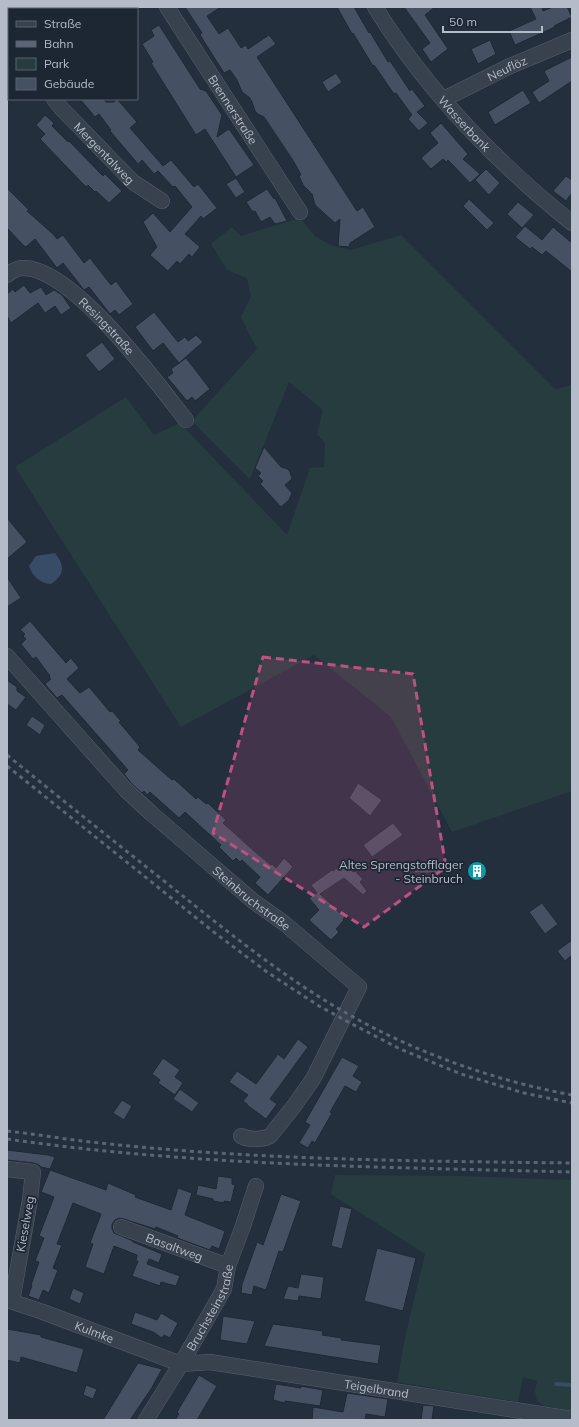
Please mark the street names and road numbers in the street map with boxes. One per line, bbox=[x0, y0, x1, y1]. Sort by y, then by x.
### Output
street label: Neuflöz bbox=[484, 52, 529, 84]
street label: Brennerstraße bbox=[205, 72, 261, 147]
street label: Wasserbank bbox=[435, 92, 495, 155]
street label: Mergentalweg bbox=[71, 119, 138, 187]
street label: Resingstraße bbox=[76, 294, 138, 357]
street label: Steinbruchstraße bbox=[210, 862, 294, 933]
street label: Kieselweg bbox=[13, 1195, 37, 1253]
street label: Basaltweg bbox=[144, 1229, 205, 1264]
street label: Bruchsteinstraße bbox=[183, 1263, 236, 1353]
street label: Kulmke bbox=[73, 1317, 116, 1346]
street label: Teigelbrand bbox=[343, 1376, 410, 1401]

